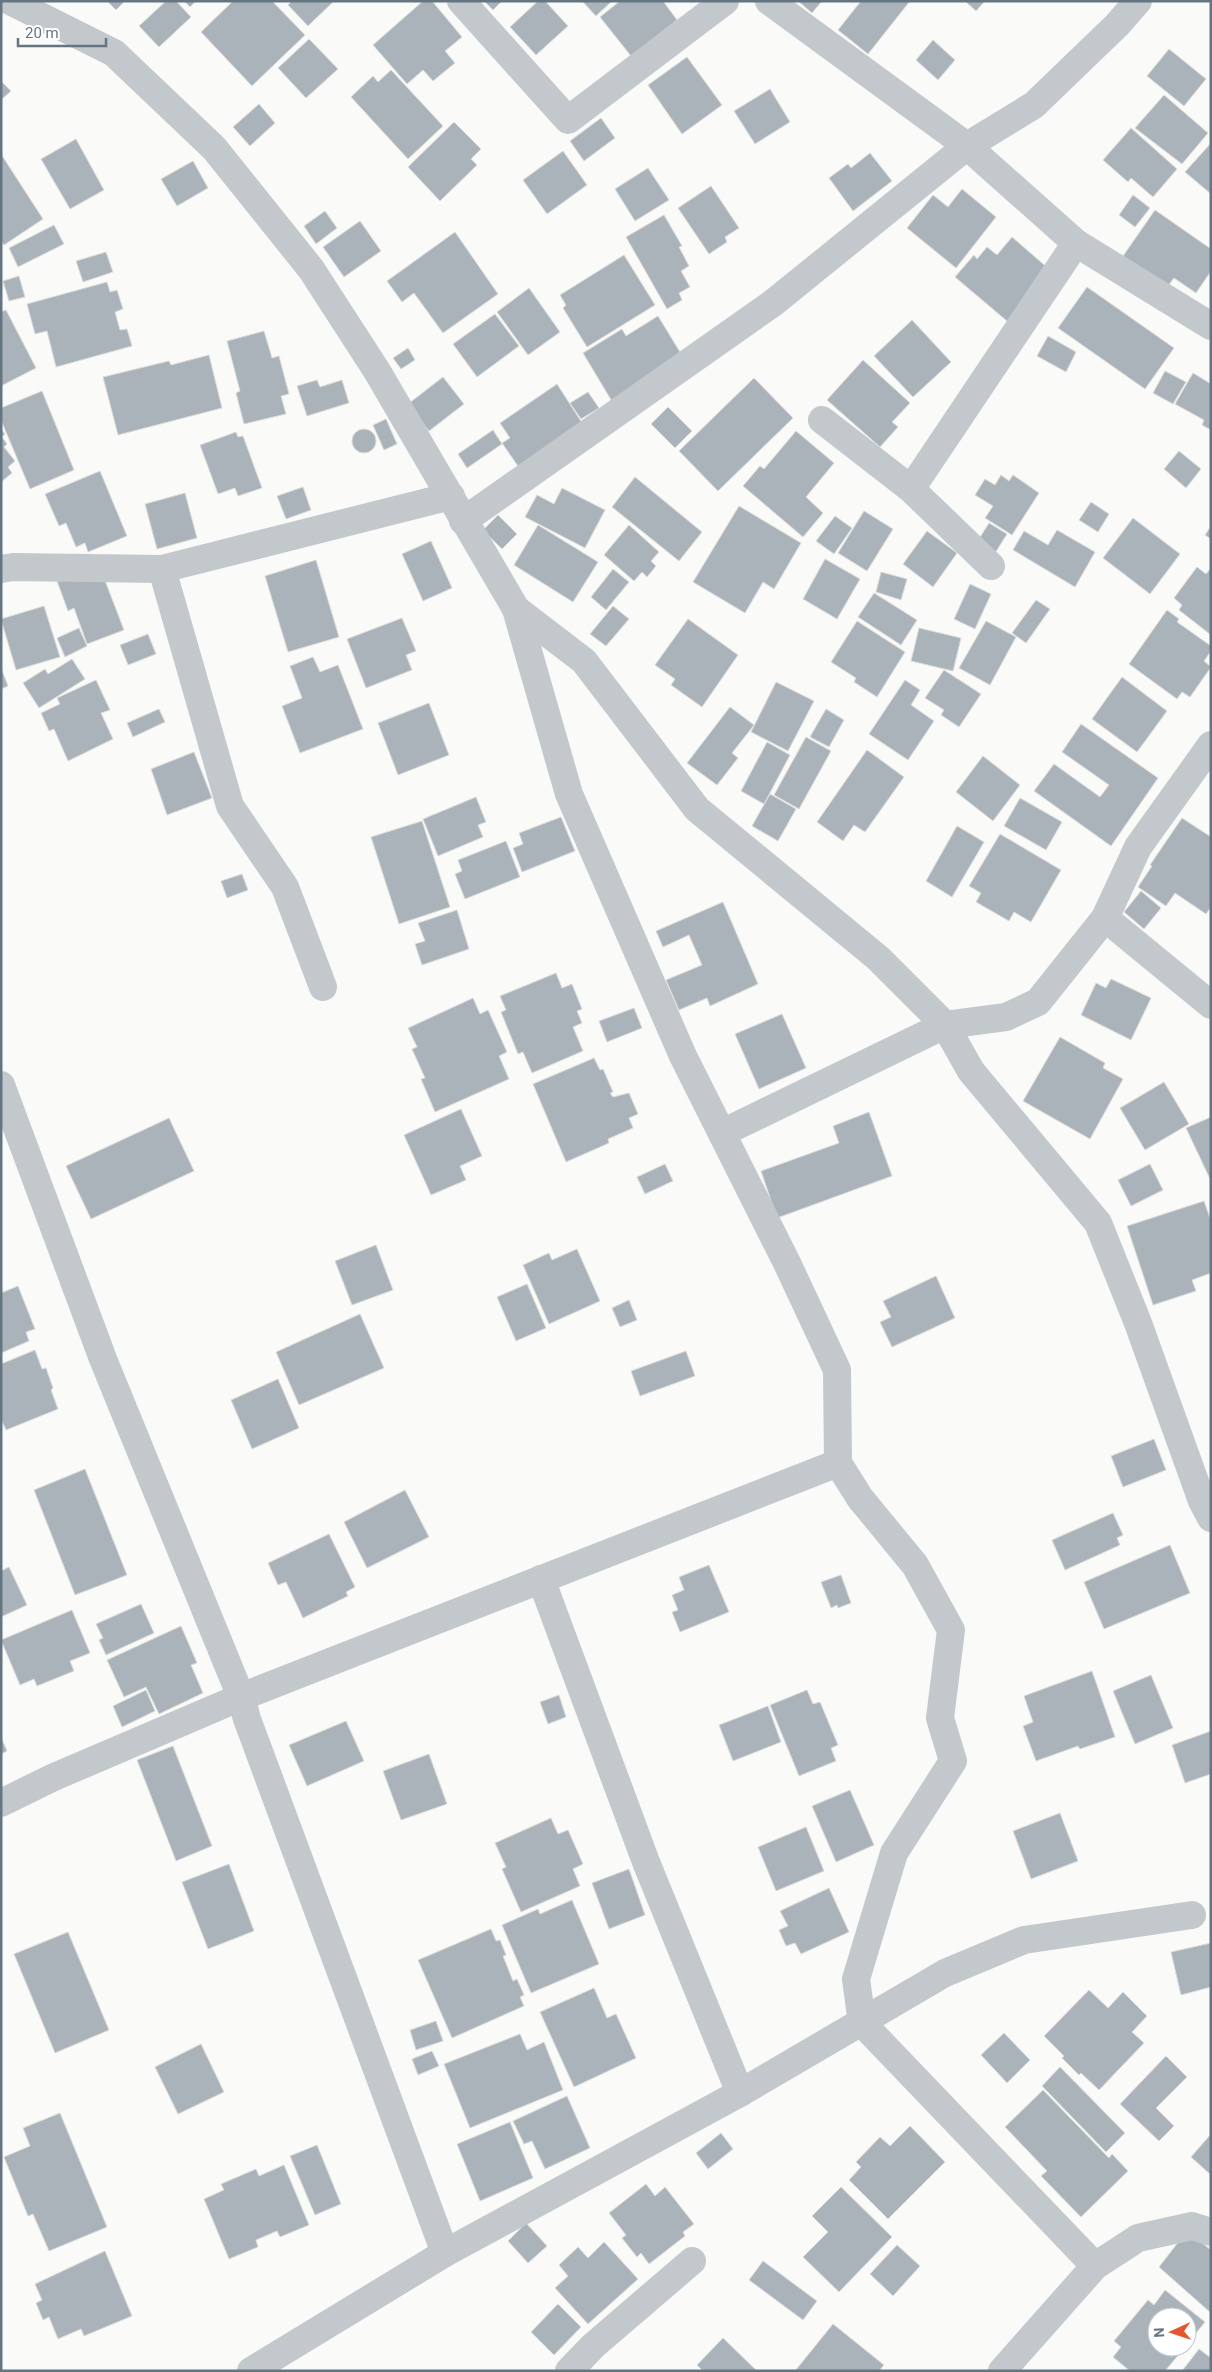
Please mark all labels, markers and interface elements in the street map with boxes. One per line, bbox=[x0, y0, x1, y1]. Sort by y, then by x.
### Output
scale bar bbox=[18, 15, 105, 47]
text: 20 m bbox=[25, 24, 59, 42]
north arrow bbox=[1147, 2307, 1197, 2357]
text: N bbox=[1151, 2327, 1167, 2338]

